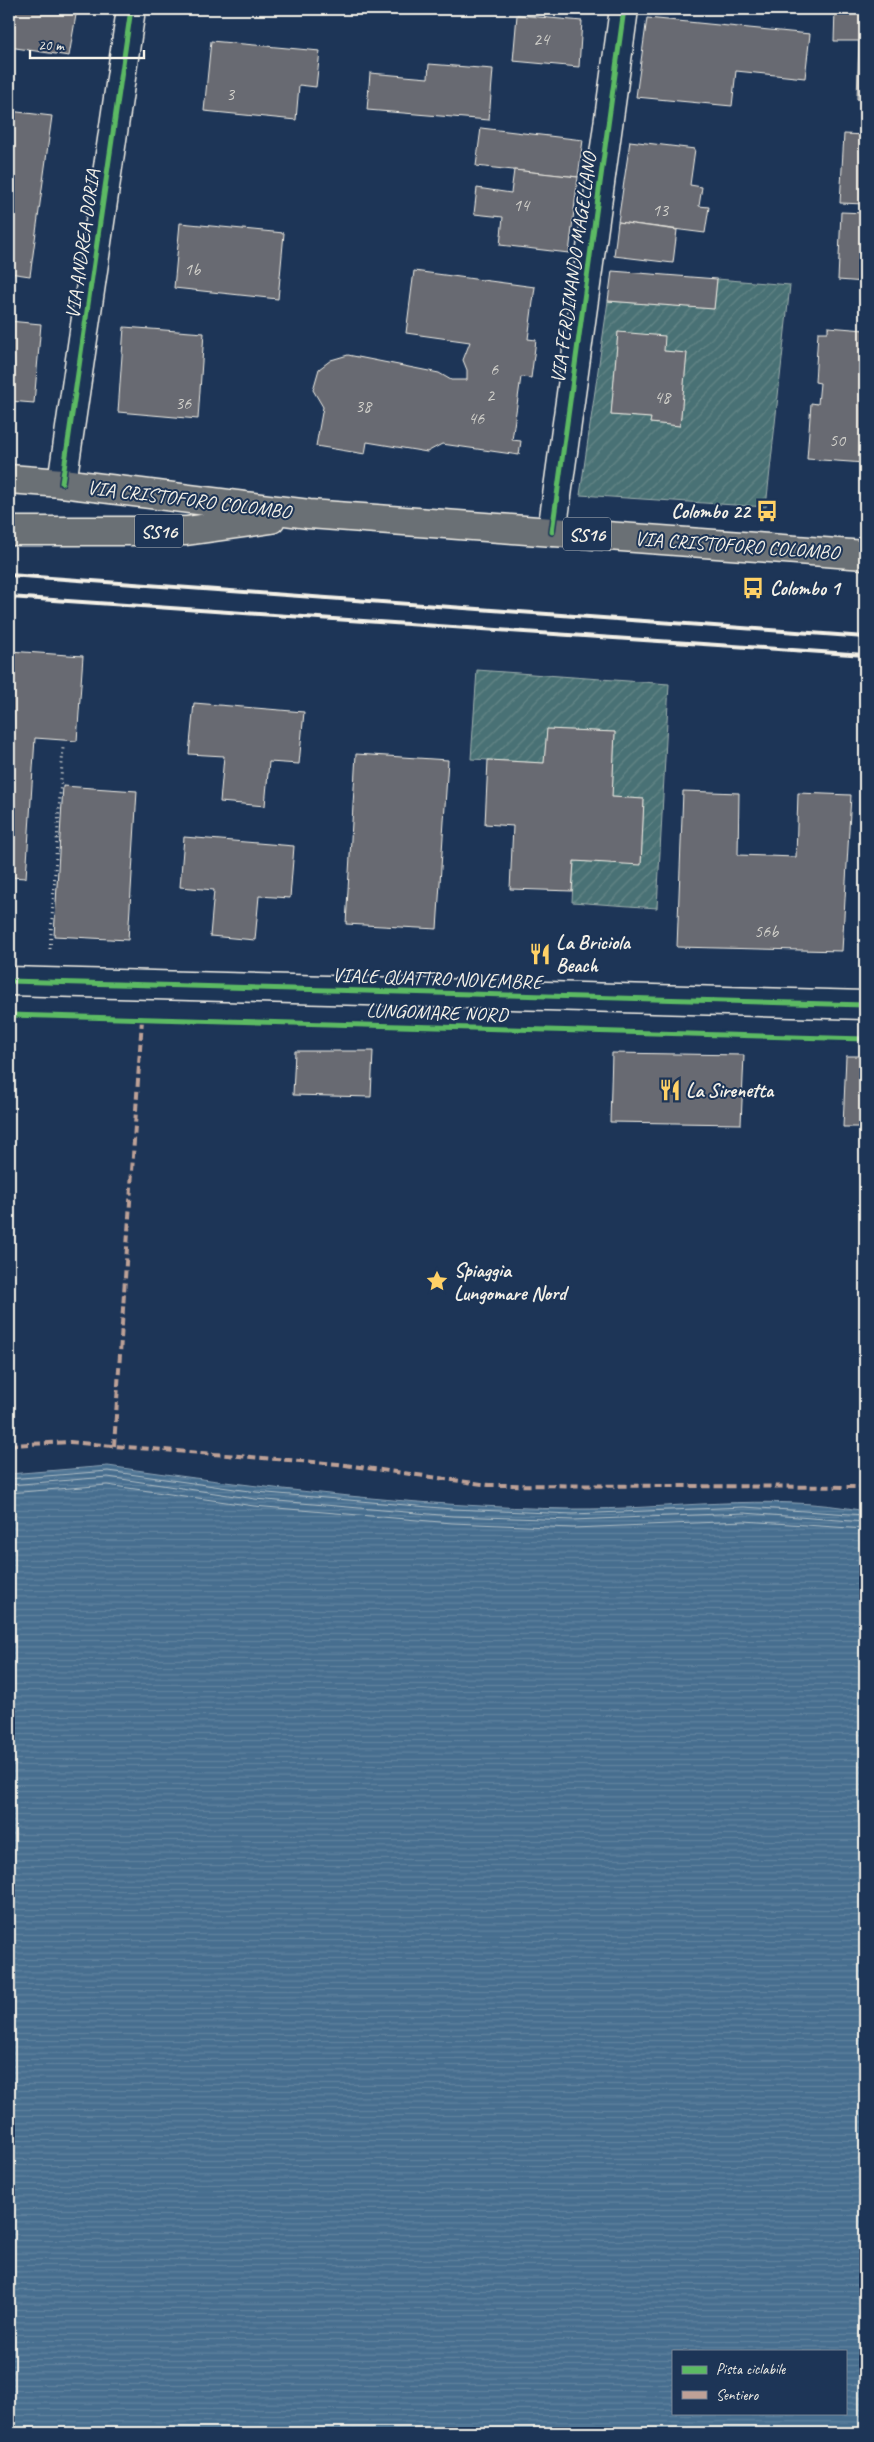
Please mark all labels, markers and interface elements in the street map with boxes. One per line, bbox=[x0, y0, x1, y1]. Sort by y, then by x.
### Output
scale bar bbox=[30, 28, 144, 60]
house number: 24 bbox=[533, 28, 551, 50]
text: 20 m bbox=[38, 36, 65, 55]
house number: 3 bbox=[226, 83, 236, 105]
street label: VIA FERDINANDO MAGELLANO bbox=[545, 149, 602, 385]
street label: VIA ANDREA DORIA bbox=[60, 167, 105, 320]
house number: 14 bbox=[513, 194, 531, 216]
house number: 13 bbox=[652, 199, 670, 221]
house number: 1b bbox=[184, 258, 201, 280]
house number: 6 bbox=[490, 358, 499, 380]
house number: 2 bbox=[486, 384, 496, 406]
house number: 48 bbox=[654, 386, 672, 408]
house number: 36 bbox=[175, 392, 192, 414]
house number: 38 bbox=[355, 395, 373, 417]
house number: 46 bbox=[468, 407, 485, 429]
house number: 50 bbox=[829, 429, 847, 451]
street label: VIA CRISTOFORO COLOMBO bbox=[86, 475, 294, 525]
bus stop icon: Colombo 22 bbox=[754, 498, 780, 524]
place label: Colombo 22 bbox=[671, 499, 752, 524]
road number: SS16 bbox=[135, 514, 183, 548]
road number: SS16 bbox=[563, 518, 611, 550]
street label: VIA CRISTOFORO COLOMBO bbox=[634, 526, 842, 565]
bus stop icon: Colombo 1 bbox=[740, 575, 766, 601]
place label: Colombo 1 bbox=[770, 576, 842, 601]
house number: 56b bbox=[754, 920, 779, 942]
place label: La Briciola Beach bbox=[556, 930, 632, 978]
restaurant icon: La Briciola Beach bbox=[527, 941, 553, 967]
street label: VIALE QUATTRO NOVEMBRE bbox=[332, 962, 545, 995]
street label: LUNGOMARE NORD bbox=[366, 998, 510, 1028]
restaurant icon: La Sirenetta bbox=[657, 1077, 683, 1103]
place label: La Sirenetta bbox=[686, 1078, 775, 1103]
place label: Spiaggia Lungomare Nord bbox=[454, 1258, 570, 1306]
place icon: Spiaggia Lungomare Nord bbox=[424, 1268, 450, 1294]
legend bbox=[672, 2350, 846, 2414]
text: Pista ciclabile bbox=[716, 2360, 786, 2379]
text: Sentiero bbox=[716, 2386, 759, 2405]

